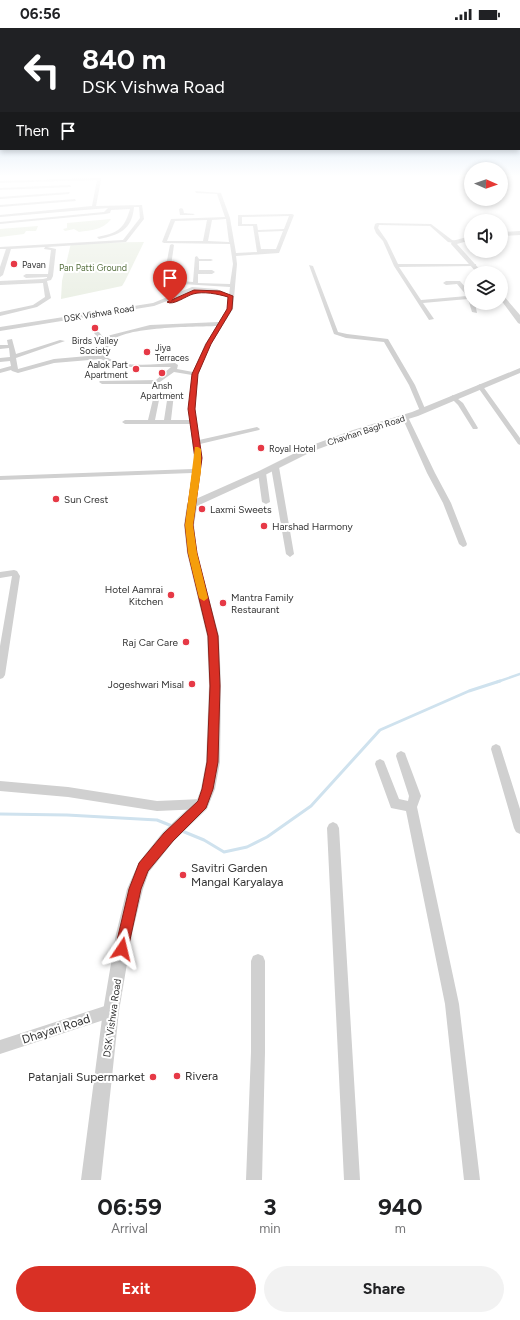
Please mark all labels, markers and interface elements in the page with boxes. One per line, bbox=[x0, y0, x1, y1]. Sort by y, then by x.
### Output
text: 06:56 bbox=[20, 5, 60, 23]
text: 840 m bbox=[82, 42, 166, 76]
icon: left bbox=[16, 44, 68, 96]
text: DSK Vishwa Road bbox=[82, 76, 225, 98]
icon: arrive bbox=[57, 120, 79, 142]
text: Then bbox=[16, 122, 49, 140]
north arrow bbox=[464, 162, 508, 206]
map controls bbox=[464, 162, 508, 310]
button: sound bbox=[464, 214, 508, 258]
marker: Pavan bbox=[9, 259, 19, 269]
place label: Pavan bbox=[22, 259, 46, 270]
pin bbox=[153, 261, 187, 302]
park label: Pan Patti Ground bbox=[59, 262, 127, 273]
button: layers bbox=[464, 266, 508, 310]
icon: arrive bbox=[159, 267, 181, 289]
street label: DSK Vishwa Road bbox=[63, 302, 135, 324]
marker: Birds Valley Society bbox=[90, 323, 100, 333]
place label: Birds Valley Society bbox=[72, 335, 118, 356]
place label: Jiya Terraces bbox=[155, 342, 189, 363]
marker: Jiya Terraces bbox=[142, 347, 152, 357]
place label: Aalok Part Apartment bbox=[85, 359, 129, 380]
marker: Aalok Part Apartment bbox=[131, 364, 141, 374]
marker: Ansh Apartment bbox=[157, 368, 167, 378]
place label: Ansh Apartment bbox=[140, 380, 184, 401]
street label: Chavhan Bagh Road bbox=[326, 412, 406, 448]
marker: Royal Hotel bbox=[256, 443, 266, 453]
place label: Royal Hotel bbox=[269, 443, 315, 454]
place label: Sun Crest bbox=[64, 493, 108, 506]
marker: Sun Crest bbox=[51, 494, 61, 504]
place label: Laxmi Sweets bbox=[210, 503, 272, 516]
marker: Laxmi Sweets bbox=[197, 504, 207, 514]
place label: Harshad Harmony bbox=[272, 520, 353, 533]
marker: Harshad Harmony bbox=[259, 521, 269, 531]
place label: Hotel Aamrai Kitchen bbox=[105, 583, 163, 608]
marker: Hotel Aamrai Kitchen bbox=[166, 590, 176, 600]
place label: Mantra Family Restaurant bbox=[231, 591, 294, 616]
marker: Mantra Family Restaurant bbox=[218, 598, 228, 608]
place label: Raj Car Care bbox=[122, 636, 179, 649]
marker: Raj Car Care bbox=[181, 637, 191, 647]
place label: Jogeshwari Misal bbox=[108, 678, 184, 691]
marker: Jogeshwari Misal bbox=[187, 679, 197, 689]
place label: Savitri Garden Mangal Karyalaya bbox=[191, 861, 283, 889]
marker: Savitri Garden Mangal Karyalaya bbox=[178, 870, 188, 880]
position arrow bbox=[101, 928, 143, 970]
street label: DSK Vishwa Road bbox=[100, 978, 124, 1058]
street label: Dhayari Road bbox=[20, 1011, 92, 1047]
place label: Rivera bbox=[185, 1069, 218, 1083]
place label: Patanjali Supermarket bbox=[28, 1070, 145, 1084]
marker: Rivera bbox=[172, 1071, 182, 1081]
marker: Patanjali Supermarket bbox=[148, 1072, 158, 1082]
text: 06:59 bbox=[97, 1192, 162, 1221]
text: 3 bbox=[263, 1192, 277, 1221]
text: 940 bbox=[378, 1192, 423, 1221]
text: Arrival bbox=[111, 1221, 148, 1236]
text: min bbox=[259, 1221, 281, 1236]
text: m bbox=[395, 1221, 406, 1236]
button: Exit bbox=[16, 1266, 256, 1312]
button: Share bbox=[264, 1266, 504, 1312]

